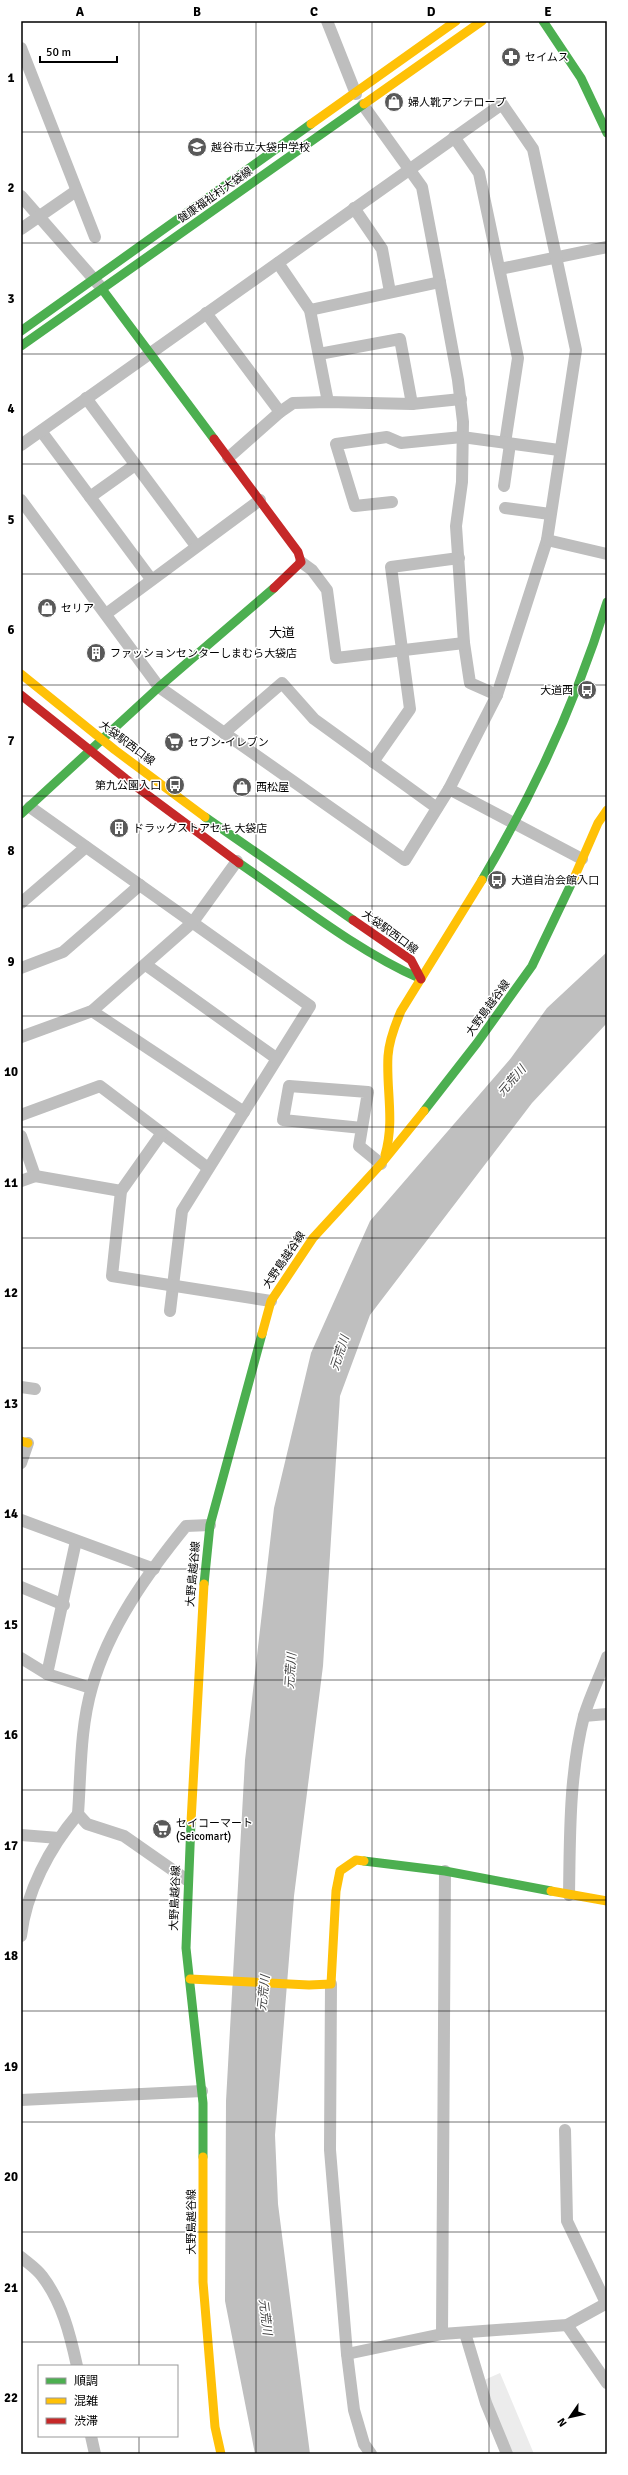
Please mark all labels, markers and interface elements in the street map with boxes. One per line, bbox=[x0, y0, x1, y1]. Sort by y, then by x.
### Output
text: A bbox=[76, 4, 85, 20]
text: B bbox=[193, 4, 201, 20]
text: C bbox=[310, 4, 318, 20]
text: D bbox=[427, 4, 436, 20]
text: E bbox=[544, 4, 552, 20]
scale bar bbox=[40, 38, 117, 64]
text: 50 m bbox=[46, 45, 71, 60]
pharmacy icon: セイムス bbox=[500, 46, 522, 68]
place label: セイムス bbox=[525, 51, 569, 64]
text: 1 bbox=[7, 70, 15, 86]
shop icon: 婦人靴アンテロープ bbox=[383, 91, 405, 113]
place label: 婦人靴アンテロープ bbox=[408, 96, 506, 109]
school or university icon: 越谷市立大袋中学校 bbox=[186, 136, 208, 158]
place label: 越谷市立大袋中学校 bbox=[211, 141, 310, 154]
street label: 健康福祉村大袋線 bbox=[175, 164, 255, 226]
text: 2 bbox=[7, 180, 15, 196]
text: 3 bbox=[7, 291, 15, 307]
text: 4 bbox=[7, 401, 15, 417]
text: 5 bbox=[7, 512, 15, 528]
shop icon: セリア bbox=[36, 597, 58, 619]
place label: セリア bbox=[61, 602, 94, 615]
text: 6 bbox=[7, 622, 15, 638]
district label: 大道 bbox=[269, 625, 295, 641]
building icon: ファッションセンターしまむら大袋店 bbox=[85, 642, 107, 664]
place label: ファッションセンターしまむら大袋店 bbox=[110, 647, 297, 660]
bus stop icon: 大道西 bbox=[576, 679, 598, 701]
place label: 大道西 bbox=[540, 684, 573, 697]
street label: 大袋駅西口線 bbox=[97, 718, 157, 768]
supermarket icon: セブン-イレブン bbox=[163, 731, 185, 753]
text: 7 bbox=[7, 733, 15, 749]
place label: セブン-イレブン bbox=[188, 736, 269, 749]
bus stop icon: 第九公園入口 bbox=[164, 774, 186, 796]
shop icon: 西松屋 bbox=[231, 776, 253, 798]
place label: 第九公園入口 bbox=[95, 779, 161, 792]
place label: 西松屋 bbox=[256, 781, 289, 794]
building icon: ドラッグストアセキ 大袋店 bbox=[108, 817, 130, 839]
place label: ドラッグストアセキ 大袋店 bbox=[133, 822, 267, 835]
text: 8 bbox=[7, 843, 15, 859]
bus stop icon: 大道自治会館入口 bbox=[486, 869, 508, 891]
place label: 大道自治会館入口 bbox=[511, 874, 599, 887]
street label: 大袋駅西口線 bbox=[359, 907, 421, 957]
text: 9 bbox=[7, 954, 15, 970]
street label: 大野島越谷線 bbox=[463, 977, 513, 1039]
water label: 元荒川 bbox=[495, 1061, 531, 1100]
text: 10 bbox=[4, 1064, 18, 1080]
text: 11 bbox=[4, 1175, 18, 1191]
street label: 大野島越谷線 bbox=[260, 1229, 308, 1291]
text: 12 bbox=[4, 1285, 18, 1301]
water label: 元荒川 bbox=[327, 1332, 353, 1372]
text: 13 bbox=[4, 1396, 18, 1412]
text: 14 bbox=[4, 1506, 18, 1522]
street label: 大野島越谷線 bbox=[184, 1541, 202, 1607]
text: 15 bbox=[4, 1617, 18, 1633]
water label: 元荒川 bbox=[282, 1651, 300, 1689]
text: 16 bbox=[4, 1727, 18, 1743]
place label: セイコーマート (Seicomart) bbox=[176, 1817, 253, 1843]
supermarket icon: セイコーマート (Seicomart) bbox=[151, 1818, 173, 1840]
text: 17 bbox=[4, 1838, 18, 1854]
street label: 大野島越谷線 bbox=[167, 1865, 183, 1931]
text: 18 bbox=[4, 1948, 18, 1964]
water label: 元荒川 bbox=[255, 1972, 274, 2012]
text: 19 bbox=[4, 2059, 18, 2075]
text: 20 bbox=[4, 2169, 18, 2185]
street label: 大野島越谷線 bbox=[185, 2189, 198, 2255]
text: 21 bbox=[4, 2280, 18, 2296]
water label: 元荒川 bbox=[255, 2298, 275, 2338]
legend bbox=[38, 2365, 178, 2437]
text: 順調 bbox=[74, 2374, 98, 2389]
text: 22 bbox=[4, 2390, 18, 2406]
text: 混雑 bbox=[74, 2394, 98, 2409]
north arrow bbox=[550, 2397, 590, 2437]
text: 渋滞 bbox=[74, 2414, 98, 2429]
text: N bbox=[555, 2416, 570, 2429]

